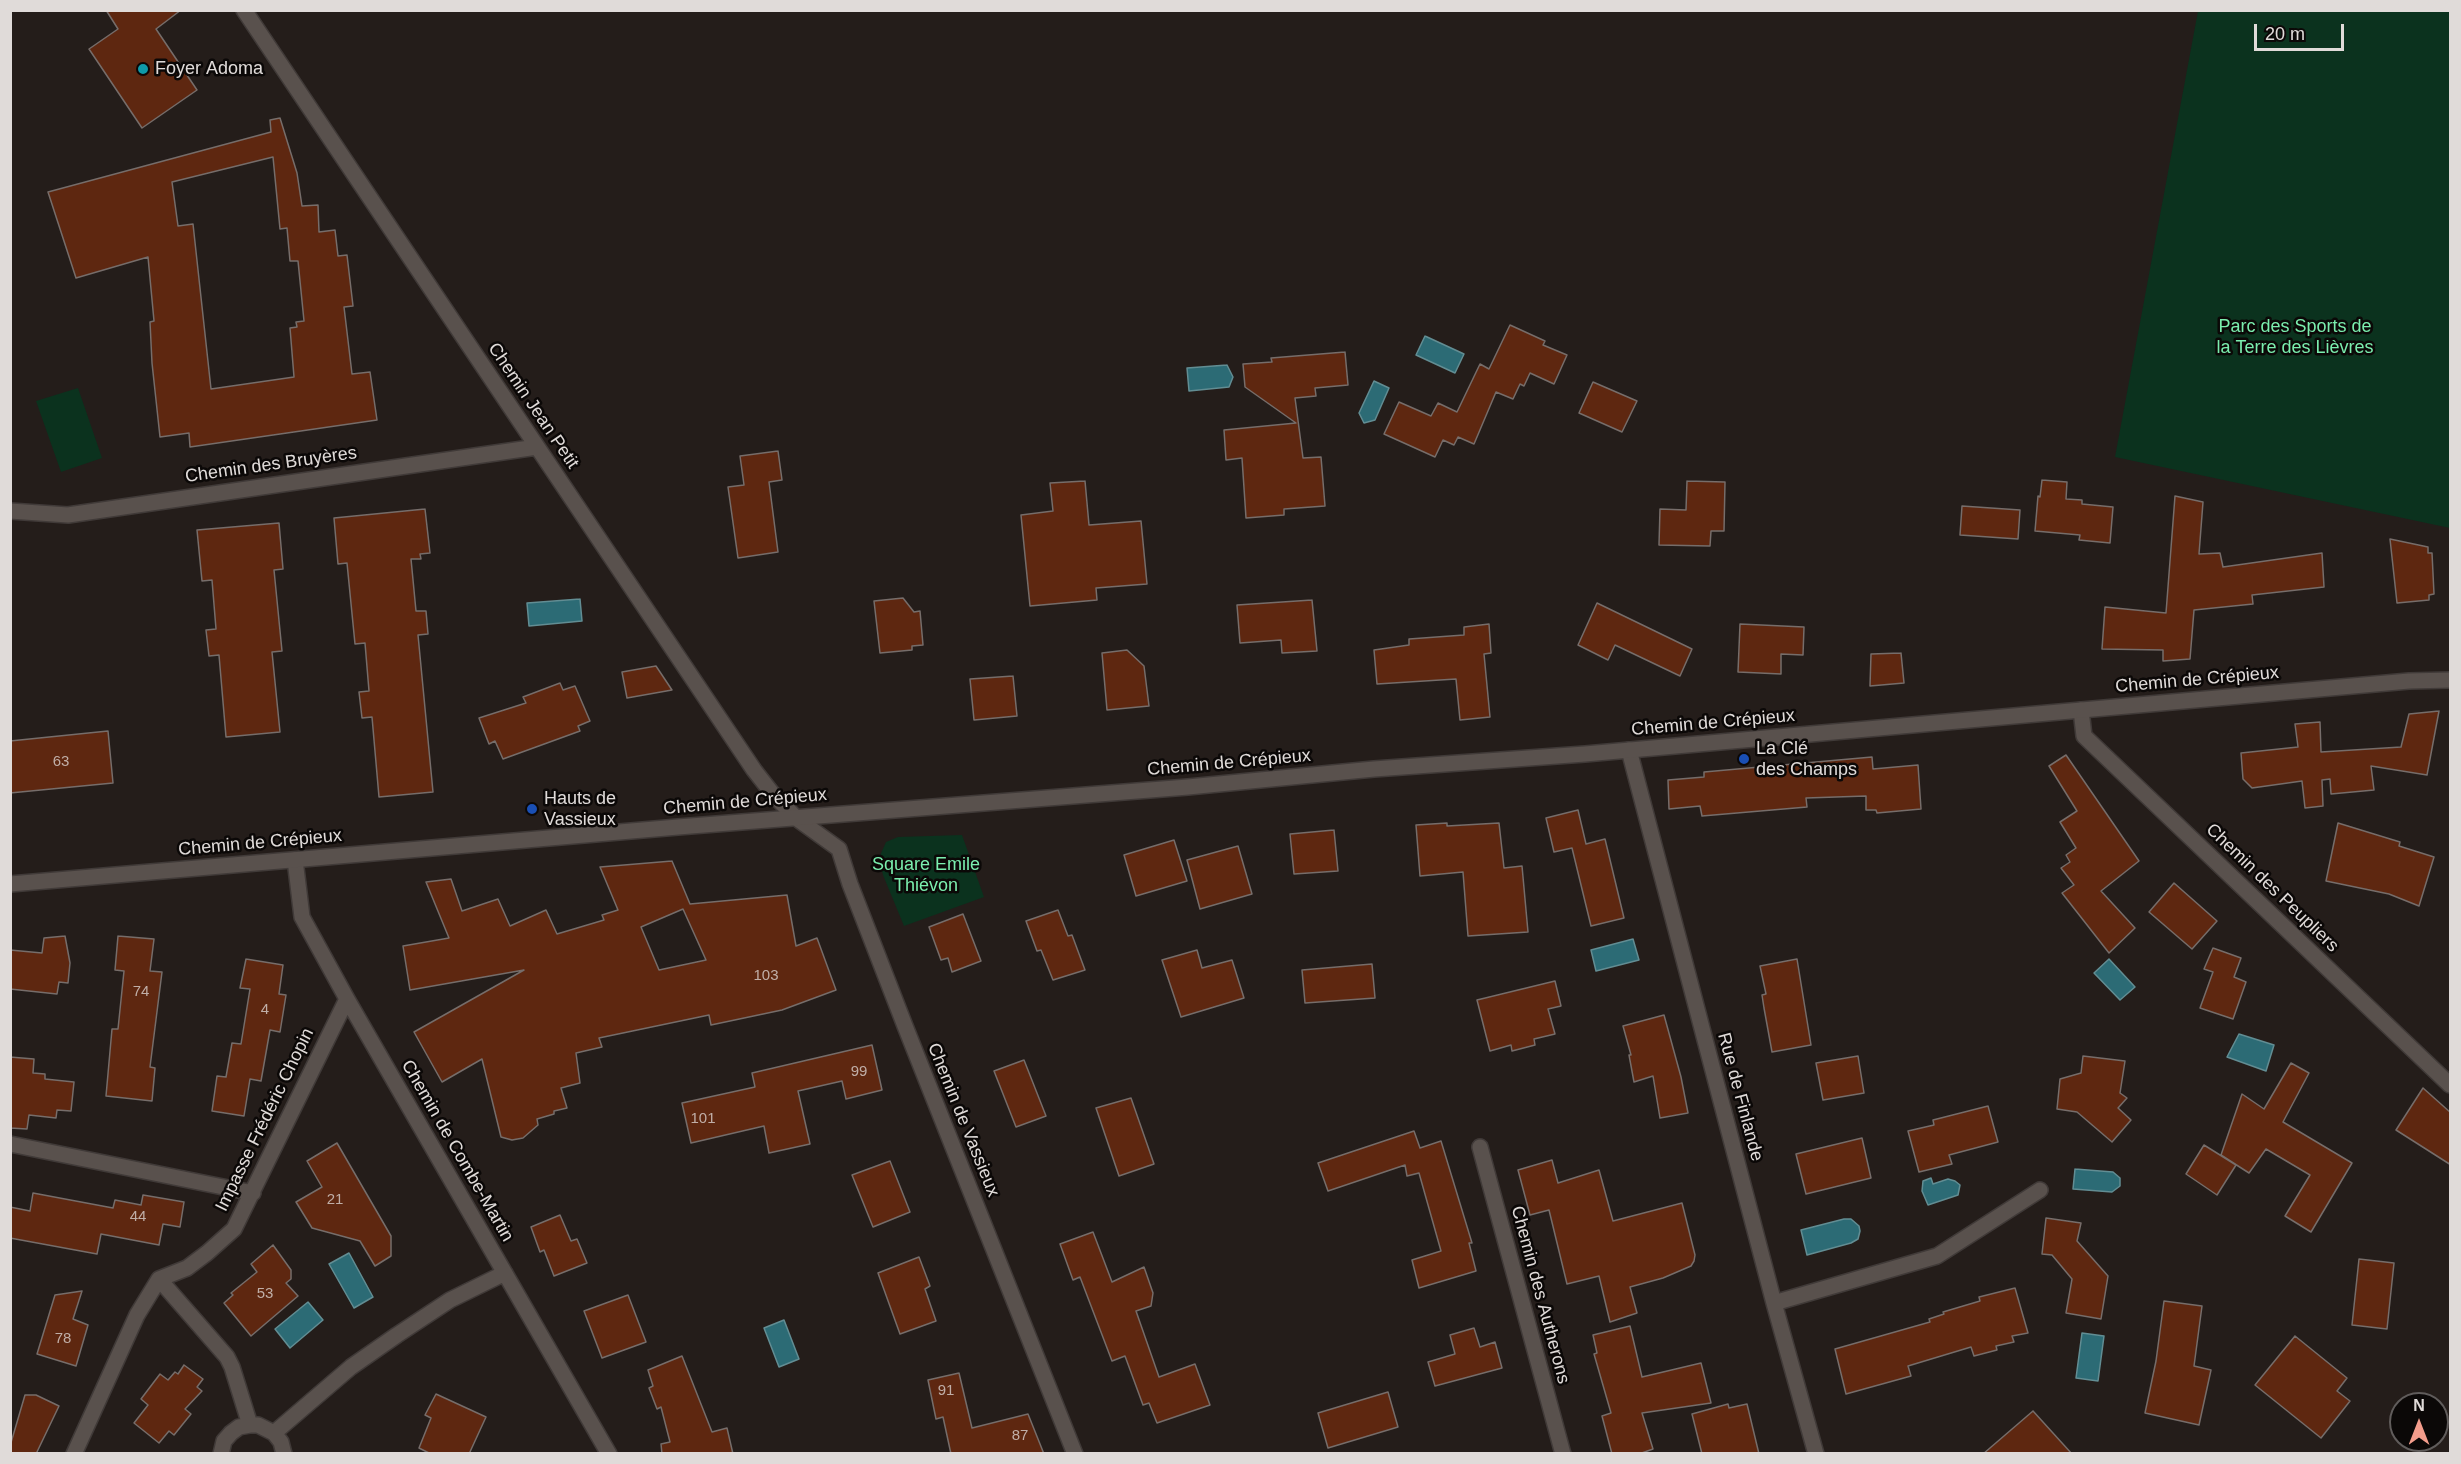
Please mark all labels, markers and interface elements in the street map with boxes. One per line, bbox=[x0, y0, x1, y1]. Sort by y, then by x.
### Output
scale bar bbox=[2257, 12, 2347, 50]
text: 20 m bbox=[2265, 24, 2305, 44]
place label: Foyer Adoma bbox=[155, 58, 263, 80]
marker: Foyer Adoma bbox=[136, 62, 150, 76]
park label: Parc des Sports de la Terre des Lièvres bbox=[2216, 316, 2374, 358]
street label: Chemin Jean Petit bbox=[483, 339, 583, 473]
street label: Chemin des Bruyères bbox=[184, 442, 358, 488]
street label: Chemin de Crépieux bbox=[2114, 662, 2280, 698]
street label: Chemin de Crépieux bbox=[1630, 705, 1796, 741]
place label: La Clé des Champs bbox=[1756, 738, 1857, 780]
street label: Chemin de Crépieux bbox=[1146, 745, 1312, 781]
marker: La Clé des Champs bbox=[1737, 752, 1751, 766]
house number: 63 bbox=[53, 753, 69, 771]
street label: Chemin de Crépieux bbox=[662, 784, 828, 820]
place label: Hauts de Vassieux bbox=[544, 788, 616, 830]
marker: Hauts de Vassieux bbox=[525, 802, 539, 816]
street label: Chemin des Peupliers bbox=[2201, 819, 2343, 957]
street label: Chemin de Crépieux bbox=[177, 825, 343, 861]
park label: Square Emile Thiévon bbox=[872, 854, 980, 896]
house number: 103 bbox=[753, 967, 779, 985]
house number: 74 bbox=[133, 983, 149, 1001]
house number: 4 bbox=[261, 1001, 269, 1019]
street label: Impasse Frédéric Chopin bbox=[211, 1025, 319, 1215]
street label: Rue de Finlande bbox=[1712, 1030, 1768, 1164]
street label: Chemin de Vassieux bbox=[922, 1040, 1004, 1200]
street label: Chemin de Combe-Martin bbox=[396, 1056, 518, 1246]
house number: 99 bbox=[851, 1063, 867, 1081]
house number: 101 bbox=[690, 1110, 716, 1128]
house number: 21 bbox=[327, 1191, 343, 1209]
street label: Chemin des Autherons bbox=[1506, 1204, 1574, 1386]
house number: 44 bbox=[130, 1208, 146, 1226]
house number: 53 bbox=[257, 1285, 273, 1303]
house number: 78 bbox=[55, 1330, 71, 1348]
house number: 91 bbox=[938, 1382, 954, 1400]
north arrow bbox=[2389, 1392, 2449, 1452]
text: N bbox=[2413, 1397, 2425, 1414]
house number: 87 bbox=[1012, 1427, 1028, 1445]

